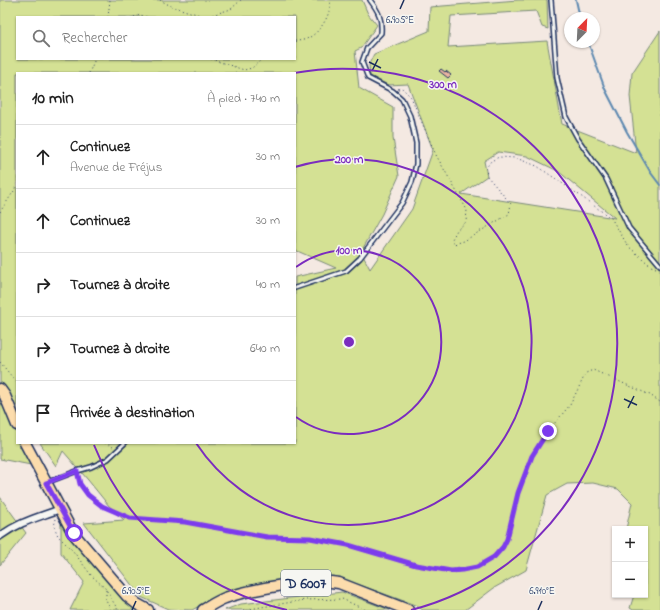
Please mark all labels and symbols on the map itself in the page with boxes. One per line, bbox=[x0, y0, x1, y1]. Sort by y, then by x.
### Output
north arrow bbox=[564, 12, 600, 48]
text: 6.905°E bbox=[386, 13, 414, 28]
text: 300 m bbox=[428, 76, 458, 94]
text: 200 m bbox=[334, 151, 364, 169]
text: 100 m bbox=[336, 242, 363, 260]
centre of rings bbox=[342, 335, 356, 349]
route end bbox=[539, 422, 557, 440]
route start bbox=[65, 524, 83, 542]
road number: D 6007 bbox=[281, 570, 331, 596]
text: 6.905°E bbox=[122, 584, 150, 599]
text: 6.910°E bbox=[529, 584, 555, 599]

